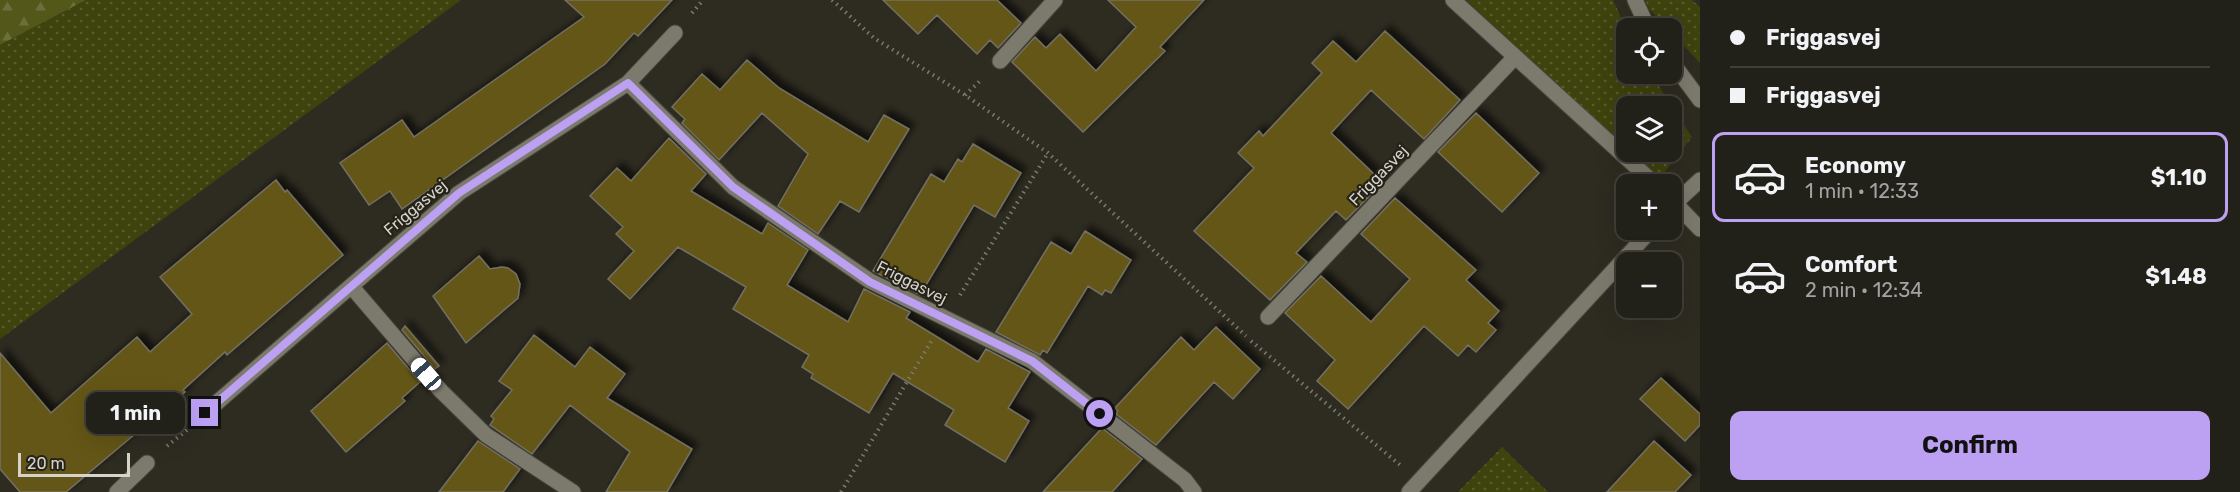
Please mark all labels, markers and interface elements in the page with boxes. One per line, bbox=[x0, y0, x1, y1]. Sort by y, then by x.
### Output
map controls bbox=[1616, 18, 1682, 318]
button: locate bbox=[1616, 18, 1682, 84]
text: Friggasvej bbox=[1766, 24, 1881, 51]
text: Friggasvej bbox=[1766, 82, 1881, 109]
button: layers bbox=[1616, 96, 1682, 162]
street label: Friggasvej bbox=[1345, 141, 1412, 209]
icon: car bbox=[1733, 150, 1787, 204]
text: Economy bbox=[1805, 152, 1906, 179]
text: $1.10 bbox=[2151, 164, 2207, 191]
button: + bbox=[1616, 174, 1682, 240]
street label: Friggasvej bbox=[380, 176, 451, 239]
text: 1 min · 12:33 bbox=[1805, 179, 1919, 203]
icon: car bbox=[1733, 249, 1787, 303]
text: Comfort bbox=[1805, 251, 1897, 278]
button: − bbox=[1616, 252, 1682, 318]
street label: Friggasvej bbox=[873, 257, 950, 308]
text: $1.48 bbox=[2145, 263, 2207, 290]
text: 2 min · 12:34 bbox=[1805, 278, 1923, 302]
car bbox=[407, 355, 445, 393]
callout: 1 min bbox=[85, 392, 184, 434]
route end bbox=[191, 399, 218, 426]
route start bbox=[1086, 400, 1113, 427]
text: 1 min bbox=[110, 401, 161, 425]
button: Confirm bbox=[1730, 411, 2210, 480]
scale bar bbox=[18, 450, 130, 478]
text: 20 m bbox=[27, 454, 65, 473]

